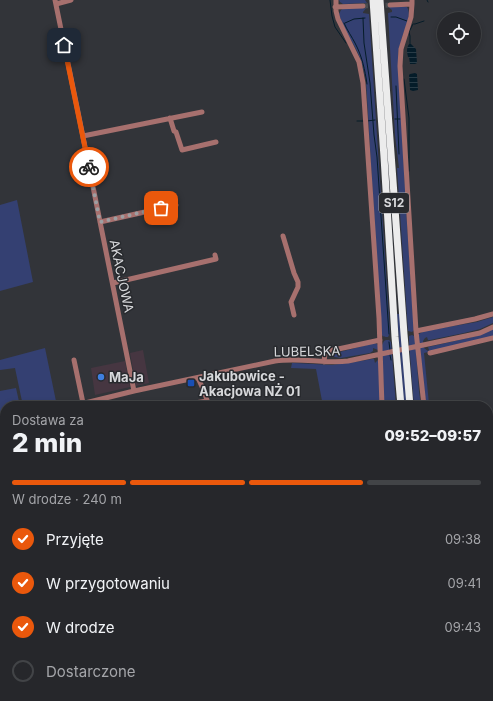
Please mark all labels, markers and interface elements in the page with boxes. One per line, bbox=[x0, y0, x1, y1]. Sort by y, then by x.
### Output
map controls bbox=[437, 12, 481, 56]
button: locate bbox=[437, 12, 481, 56]
pin bbox=[47, 28, 81, 62]
icon: home bbox=[53, 34, 75, 56]
courier bbox=[69, 147, 109, 187]
icon: bike bbox=[78, 156, 100, 178]
pin bbox=[144, 191, 178, 225]
road number: S12 bbox=[379, 193, 409, 213]
icon: bag bbox=[150, 197, 172, 219]
street label: AKACJOWA bbox=[106, 238, 138, 314]
street label: LUBELSKA bbox=[273, 342, 341, 360]
place label: Jakubowice - Akacjowa NŻ 01 bbox=[199, 368, 300, 399]
place label: MaJa bbox=[109, 369, 144, 385]
marker: MaJa bbox=[96, 372, 106, 382]
marker: Jakubowice - Akacjowa NŻ 01 bbox=[186, 378, 196, 388]
text: Dostawa za bbox=[12, 412, 84, 428]
text: 09:52–09:57 bbox=[384, 426, 481, 445]
text: 2 min bbox=[12, 427, 82, 458]
text: W drodze · 240 m bbox=[12, 491, 122, 507]
icon: check bbox=[12, 528, 34, 550]
text: Przyjęte bbox=[46, 530, 104, 549]
text: 09:38 bbox=[445, 531, 481, 547]
icon: check bbox=[12, 572, 34, 594]
text: W przygotowaniu bbox=[46, 574, 170, 593]
text: 09:41 bbox=[448, 575, 481, 591]
icon: check bbox=[12, 616, 34, 638]
text: W drodze bbox=[46, 618, 115, 637]
text: 09:43 bbox=[445, 619, 481, 635]
text: Dostarczone bbox=[46, 662, 136, 681]

